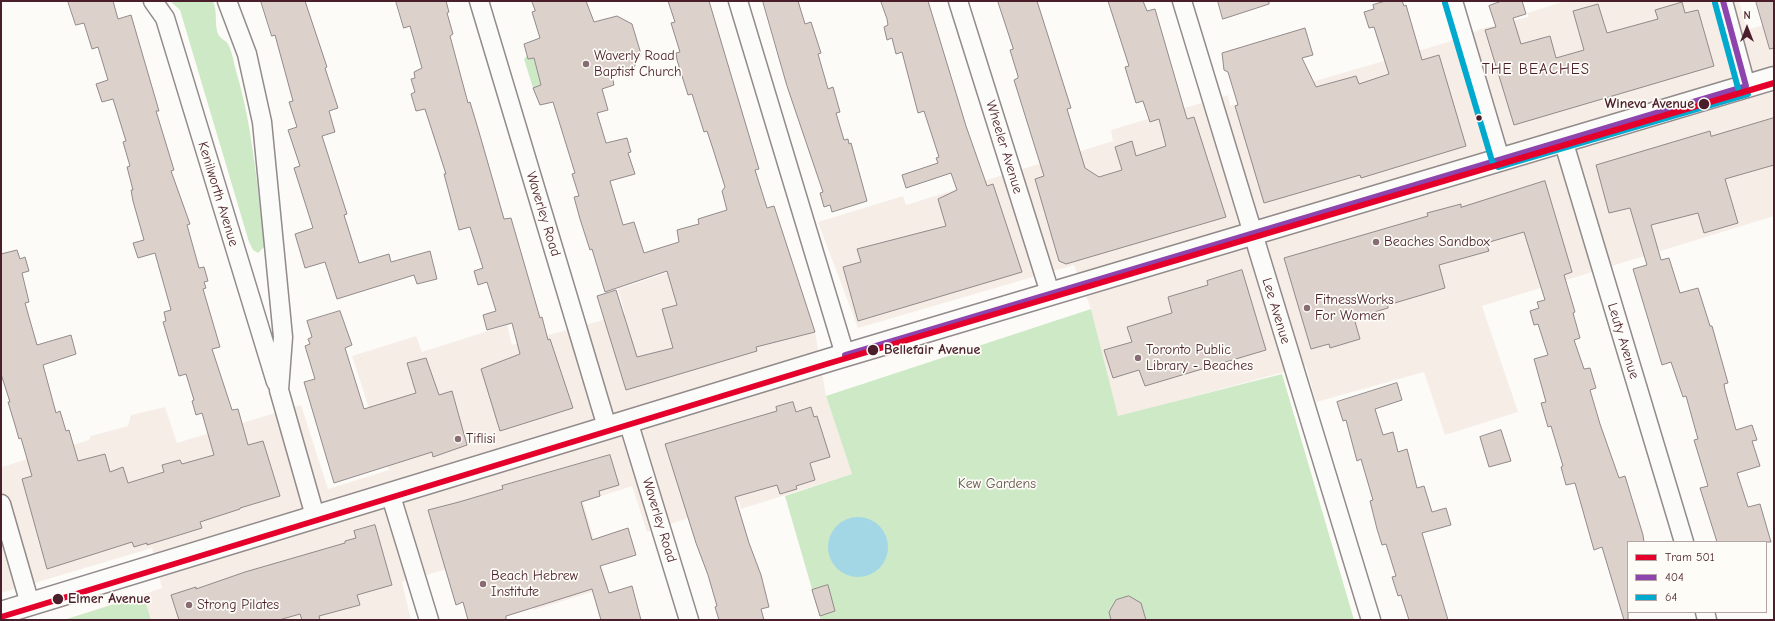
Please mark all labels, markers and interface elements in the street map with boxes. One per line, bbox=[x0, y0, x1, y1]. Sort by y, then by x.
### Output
north arrow bbox=[1727, 8, 1767, 48]
text: N bbox=[1743, 9, 1751, 22]
place label: Waverly Road Baptist Church bbox=[594, 48, 682, 80]
marker: Waverly Road Baptist Church bbox=[581, 59, 591, 69]
district label: THE BEACHES bbox=[1482, 61, 1590, 79]
place label: Wineva Avenue bbox=[1604, 96, 1694, 112]
marker: Wineva Avenue bbox=[1697, 97, 1711, 111]
street label: Wheeler Avenue bbox=[982, 98, 1026, 196]
unlabelled marker bbox=[1474, 113, 1484, 123]
street label: Kenilworth Avenue bbox=[194, 140, 242, 248]
street label: Waverley Road bbox=[522, 170, 564, 258]
place label: Beaches Sandbox bbox=[1384, 234, 1490, 250]
marker: Beaches Sandbox bbox=[1371, 237, 1381, 247]
street label: Lee Avenue bbox=[1258, 276, 1294, 346]
place label: FitnessWorks For Women bbox=[1315, 292, 1394, 324]
street label: Leuty Avenue bbox=[1603, 301, 1643, 381]
marker: FitnessWorks For Women bbox=[1302, 303, 1312, 313]
place label: Bellefair Avenue bbox=[884, 342, 980, 358]
place label: Toronto Public Library - Beaches bbox=[1146, 342, 1253, 374]
marker: Bellefair Avenue bbox=[866, 343, 880, 357]
marker: Toronto Public Library - Beaches bbox=[1133, 353, 1143, 363]
place label: Tiflisi bbox=[466, 431, 496, 447]
marker: Tiflisi bbox=[453, 434, 463, 444]
street label: Waverley Road bbox=[638, 476, 680, 564]
park label: Kew Gardens bbox=[958, 476, 1036, 492]
legend bbox=[1627, 541, 1767, 613]
text: Tram 501 bbox=[1665, 550, 1715, 564]
place label: Beach Hebrew Institute bbox=[491, 568, 578, 600]
text: 404 bbox=[1665, 570, 1684, 584]
marker: Beach Hebrew Institute bbox=[478, 579, 488, 589]
text: 64 bbox=[1665, 590, 1677, 604]
place label: Elmer Avenue bbox=[68, 591, 150, 607]
marker: Elmer Avenue bbox=[51, 592, 65, 606]
place label: Strong Pilates bbox=[197, 597, 279, 613]
marker: Strong Pilates bbox=[184, 600, 194, 610]

